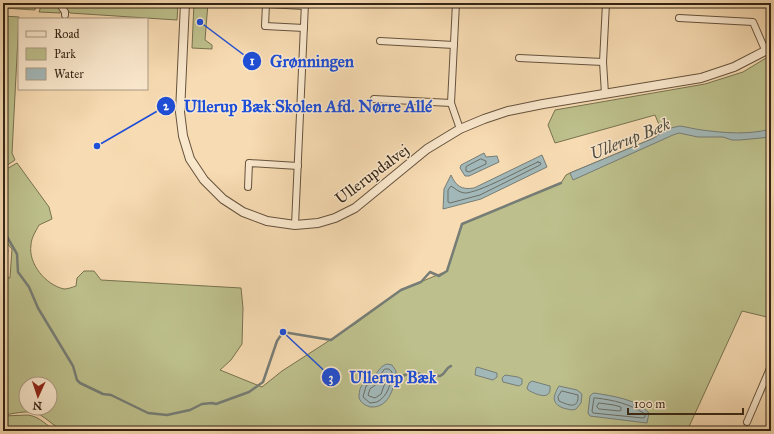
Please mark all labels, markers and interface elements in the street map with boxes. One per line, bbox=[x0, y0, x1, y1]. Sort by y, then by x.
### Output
legend bbox=[18, 18, 148, 90]
text: Road bbox=[54, 27, 80, 41]
text: Park bbox=[54, 47, 76, 61]
callout: Grønningen bbox=[242, 47, 362, 76]
text: Grønningen bbox=[270, 51, 355, 72]
text: 1 bbox=[250, 54, 255, 68]
text: Water bbox=[54, 67, 84, 81]
callout: Ullerup Bæk Skolen Afd. Nørre Allé bbox=[156, 92, 440, 121]
text: Ullerup Bæk Skolen Afd. Nørre Allé bbox=[184, 96, 433, 117]
text: 2 bbox=[163, 99, 170, 113]
water label: Ullerup Bæk bbox=[587, 113, 674, 165]
street label: Ullerupdalvej bbox=[331, 140, 413, 208]
callout: Ullerup Bæk bbox=[321, 363, 445, 392]
text: Ullerup Bæk bbox=[349, 367, 438, 388]
text: 3 bbox=[329, 371, 334, 386]
north arrow bbox=[18, 376, 58, 416]
scale bar bbox=[628, 390, 743, 416]
text: 100 m bbox=[634, 397, 665, 411]
text: N bbox=[32, 399, 43, 412]

